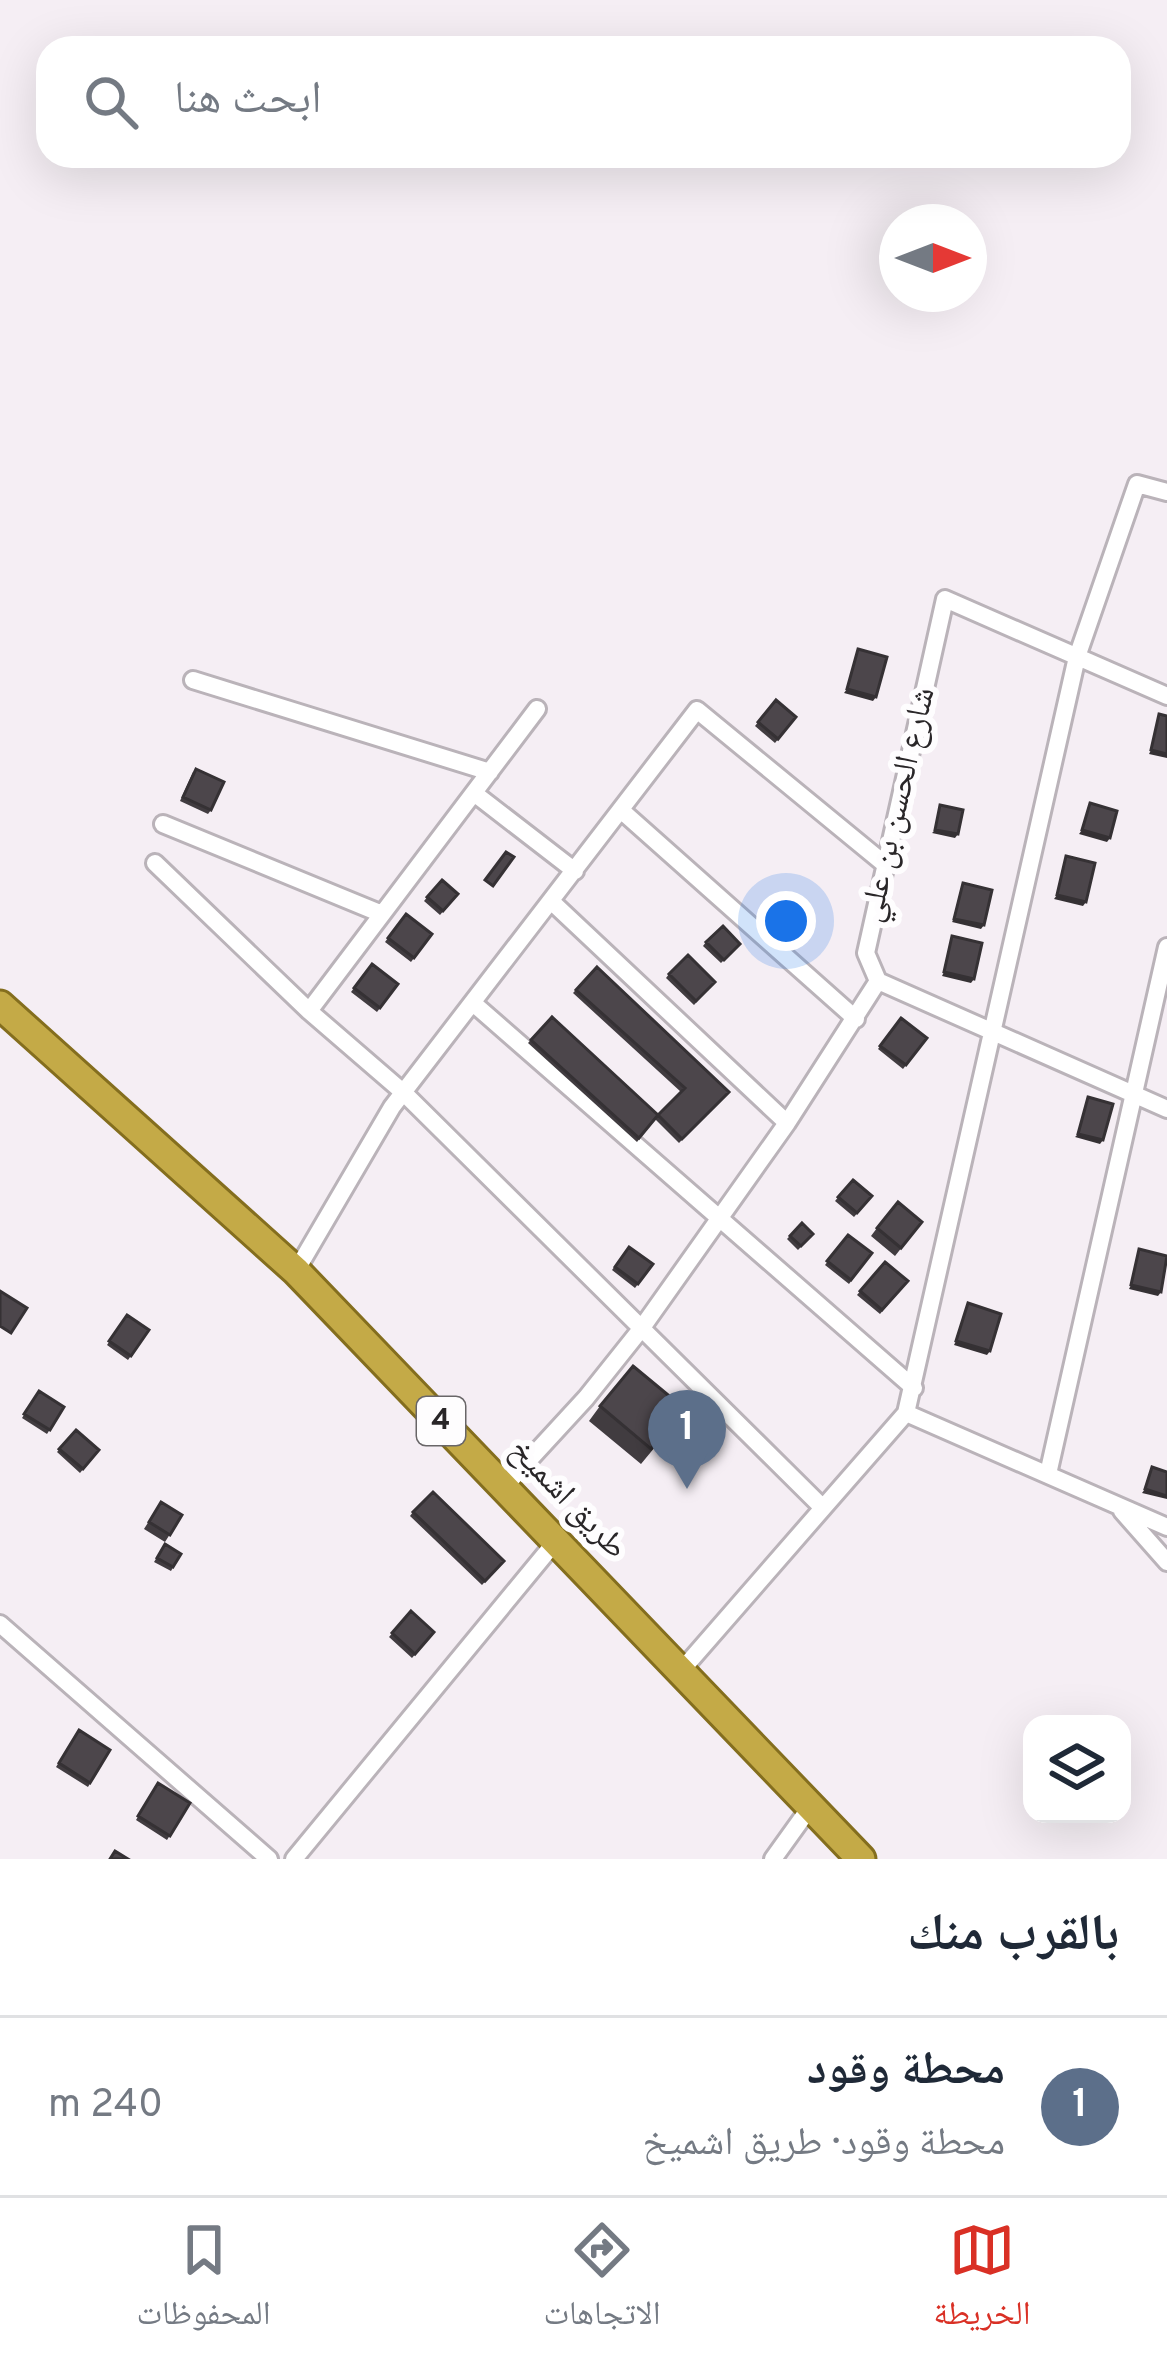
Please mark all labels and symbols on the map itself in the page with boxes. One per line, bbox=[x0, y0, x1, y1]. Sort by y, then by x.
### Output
north arrow bbox=[879, 204, 987, 312]
street label: شارع الحسن بن علي bbox=[852, 683, 948, 927]
your location bbox=[756, 891, 816, 951]
pin: 1 bbox=[648, 1390, 726, 1489]
road number: 4 bbox=[417, 1397, 465, 1445]
street label: طريق اشميخ bbox=[499, 1431, 635, 1569]

